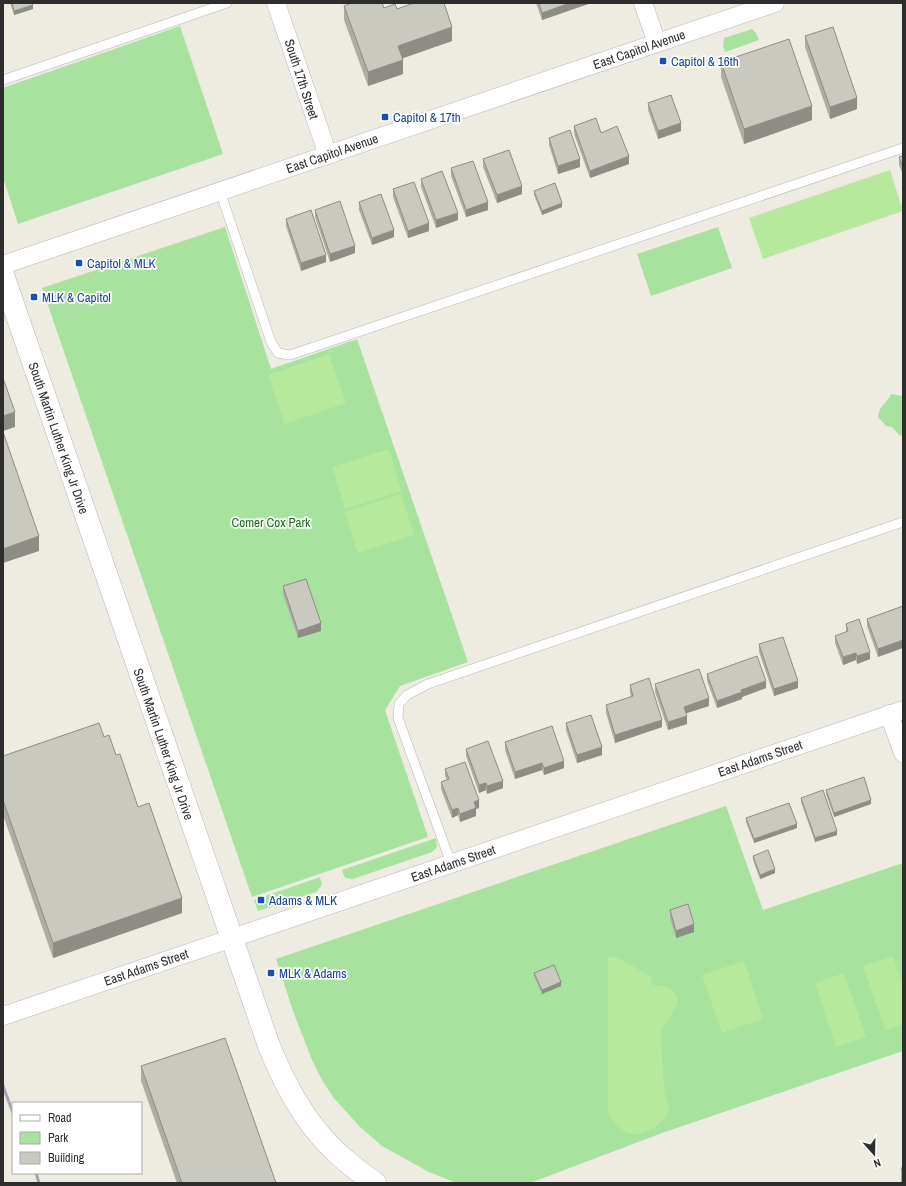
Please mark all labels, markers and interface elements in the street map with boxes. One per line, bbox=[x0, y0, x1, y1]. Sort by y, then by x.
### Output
street label: East Capitol Avenue bbox=[591, 26, 688, 73]
street label: South 17th Street bbox=[281, 37, 322, 121]
place label: Capitol & 16th bbox=[671, 53, 739, 70]
marker: Capitol & 16th bbox=[658, 56, 668, 66]
place label: Capitol & 17th bbox=[393, 109, 461, 126]
marker: Capitol & 17th bbox=[380, 112, 390, 122]
street label: East Capitol Avenue bbox=[284, 130, 381, 177]
place label: Capitol & MLK bbox=[87, 255, 156, 272]
marker: Capitol & MLK bbox=[74, 258, 84, 268]
place label: MLK & Capitol bbox=[42, 289, 111, 306]
marker: MLK & Capitol bbox=[29, 292, 39, 302]
street label: South Martin Luther King Jr Drive bbox=[25, 360, 93, 516]
park label: Comer Cox Park bbox=[232, 514, 311, 531]
street label: South Martin Luther King Jr Drive bbox=[130, 666, 198, 822]
street label: East Adams Street bbox=[716, 736, 805, 781]
street label: East Adams Street bbox=[409, 841, 498, 886]
place label: Adams & MLK bbox=[268, 892, 337, 909]
marker: Adams & MLK bbox=[256, 895, 266, 905]
street label: East Adams Street bbox=[102, 945, 191, 990]
place label: MLK & Adams bbox=[279, 965, 347, 982]
marker: MLK & Adams bbox=[266, 968, 276, 978]
legend bbox=[12, 1102, 142, 1174]
text: Road bbox=[48, 1110, 72, 1126]
text: Park bbox=[48, 1130, 68, 1146]
north arrow bbox=[854, 1134, 894, 1174]
text: Building bbox=[48, 1150, 85, 1166]
text: N bbox=[872, 1156, 883, 1171]

